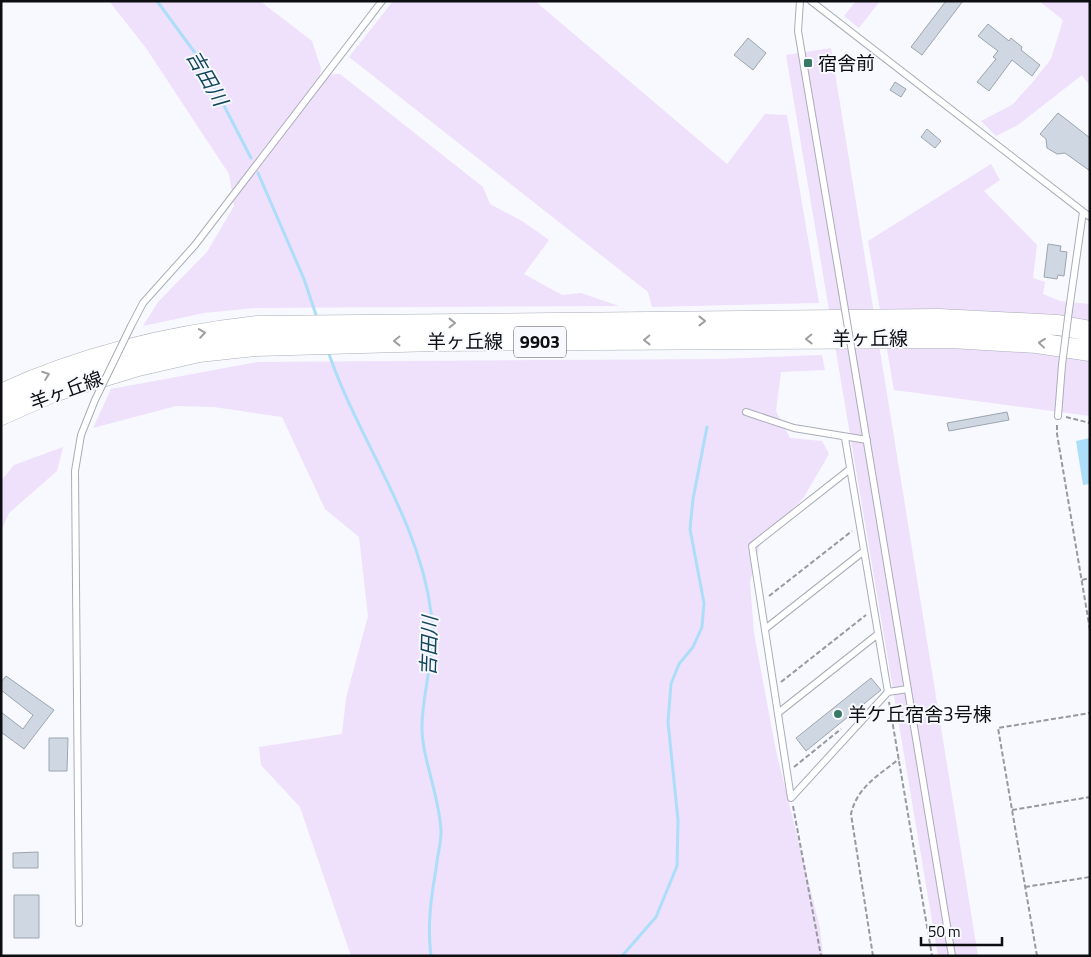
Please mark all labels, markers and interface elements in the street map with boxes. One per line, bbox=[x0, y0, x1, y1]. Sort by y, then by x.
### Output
water label: 吉田川 bbox=[179, 44, 237, 113]
place label: 宿舎前 bbox=[818, 48, 875, 77]
marker: 宿舎前 bbox=[802, 57, 814, 69]
one-way arrow bbox=[698, 316, 706, 326]
one-way arrow bbox=[448, 318, 456, 328]
street label: 羊ヶ丘線 bbox=[832, 323, 908, 352]
street label: 羊ヶ丘線 bbox=[427, 326, 503, 355]
road number: 9903 bbox=[514, 327, 566, 358]
one-way arrow bbox=[198, 328, 207, 338]
one-way arrow bbox=[805, 334, 813, 344]
one-way arrow bbox=[643, 335, 651, 346]
one-way arrow bbox=[393, 336, 401, 347]
one-way arrow bbox=[1037, 338, 1045, 349]
street label: 羊ヶ丘線 bbox=[25, 363, 107, 416]
one-way arrow bbox=[41, 371, 49, 381]
water label: 吉田川 bbox=[412, 613, 445, 677]
place label: 羊ケ丘宿舎3号棟 bbox=[848, 699, 992, 728]
marker: 羊ケ丘宿舎3号棟 bbox=[832, 708, 844, 720]
scale bar bbox=[921, 914, 1002, 946]
text: 50 m bbox=[928, 920, 961, 943]

